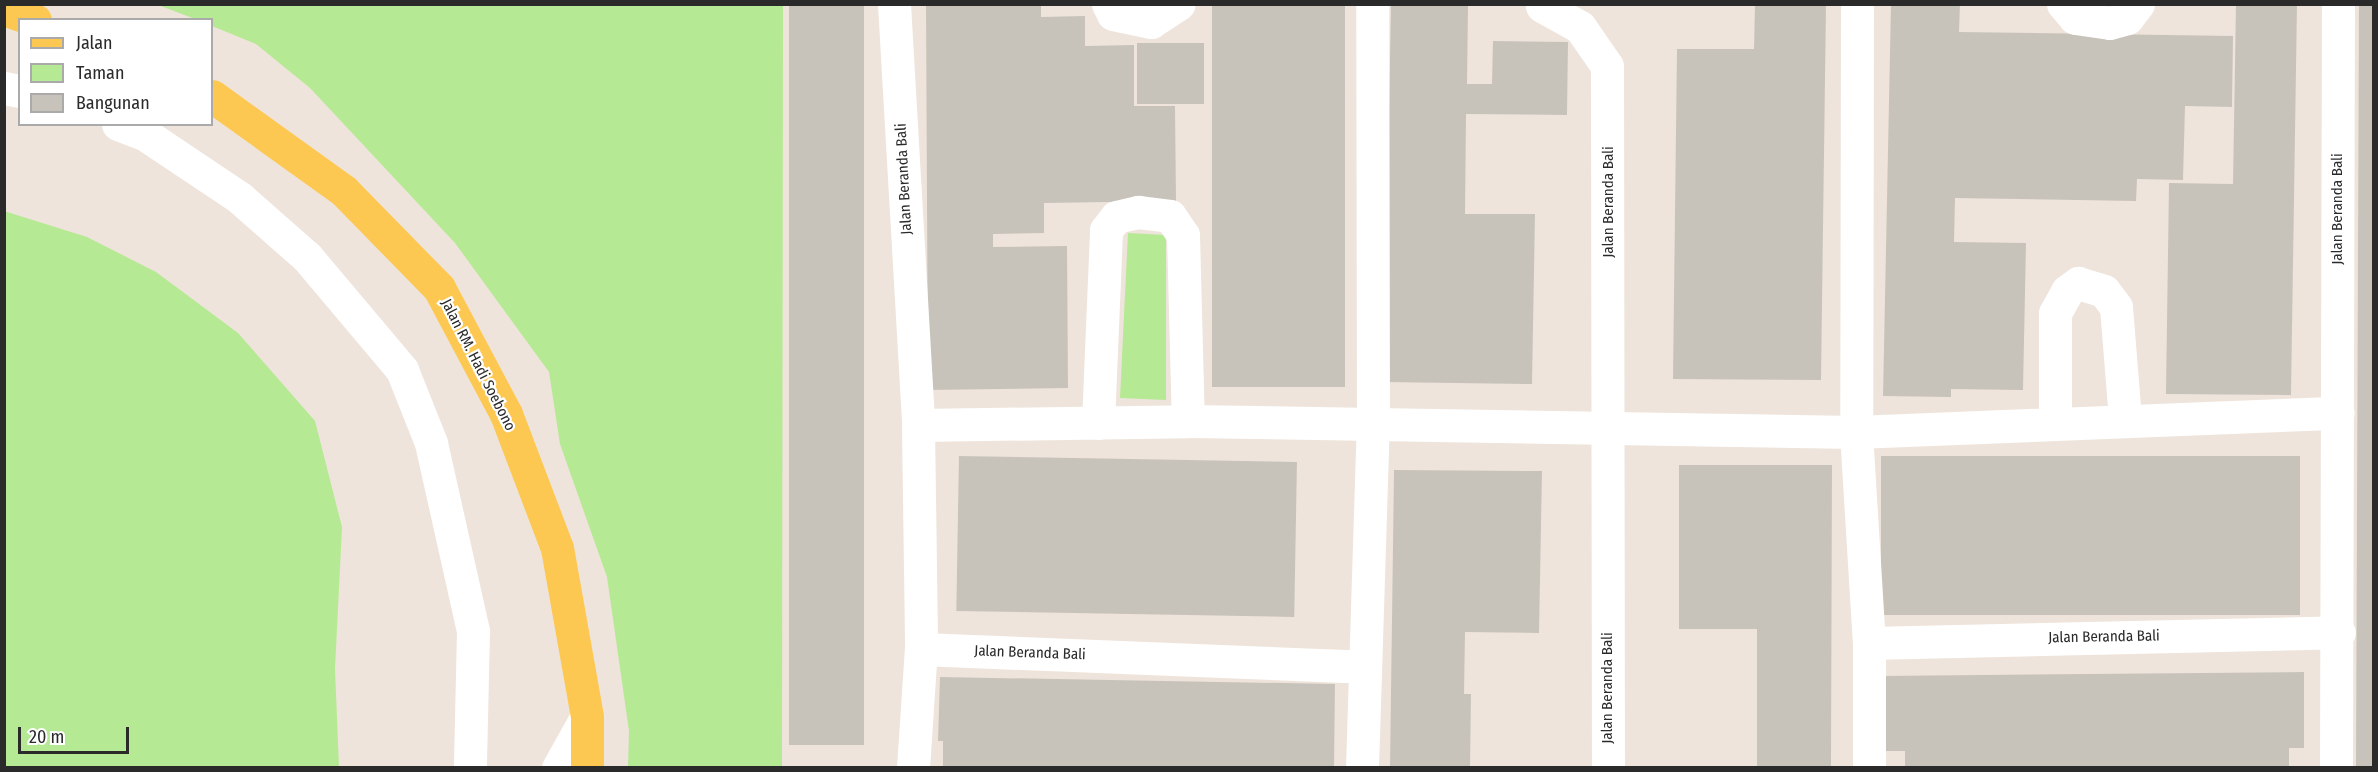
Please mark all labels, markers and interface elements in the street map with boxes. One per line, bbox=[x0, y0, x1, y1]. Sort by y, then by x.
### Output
legend bbox=[18, 18, 213, 126]
text: Jalan bbox=[76, 32, 113, 54]
text: Taman bbox=[76, 62, 124, 84]
text: Bangunan bbox=[76, 92, 150, 114]
street label: Jalan Beranda Bali bbox=[892, 123, 916, 235]
street label: Jalan Beranda Bali bbox=[1600, 146, 1618, 258]
street label: Jalan Beranda Bali bbox=[2329, 153, 2347, 265]
street label: Jalan RM. Hadi Soebono bbox=[437, 296, 519, 434]
street label: Jalan Beranda Bali bbox=[2048, 627, 2160, 647]
street label: Jalan Beranda Bali bbox=[1599, 632, 1617, 744]
street label: Jalan Beranda Bali bbox=[974, 642, 1086, 664]
scale bar bbox=[21, 715, 132, 753]
text: 20 m bbox=[29, 726, 64, 748]

